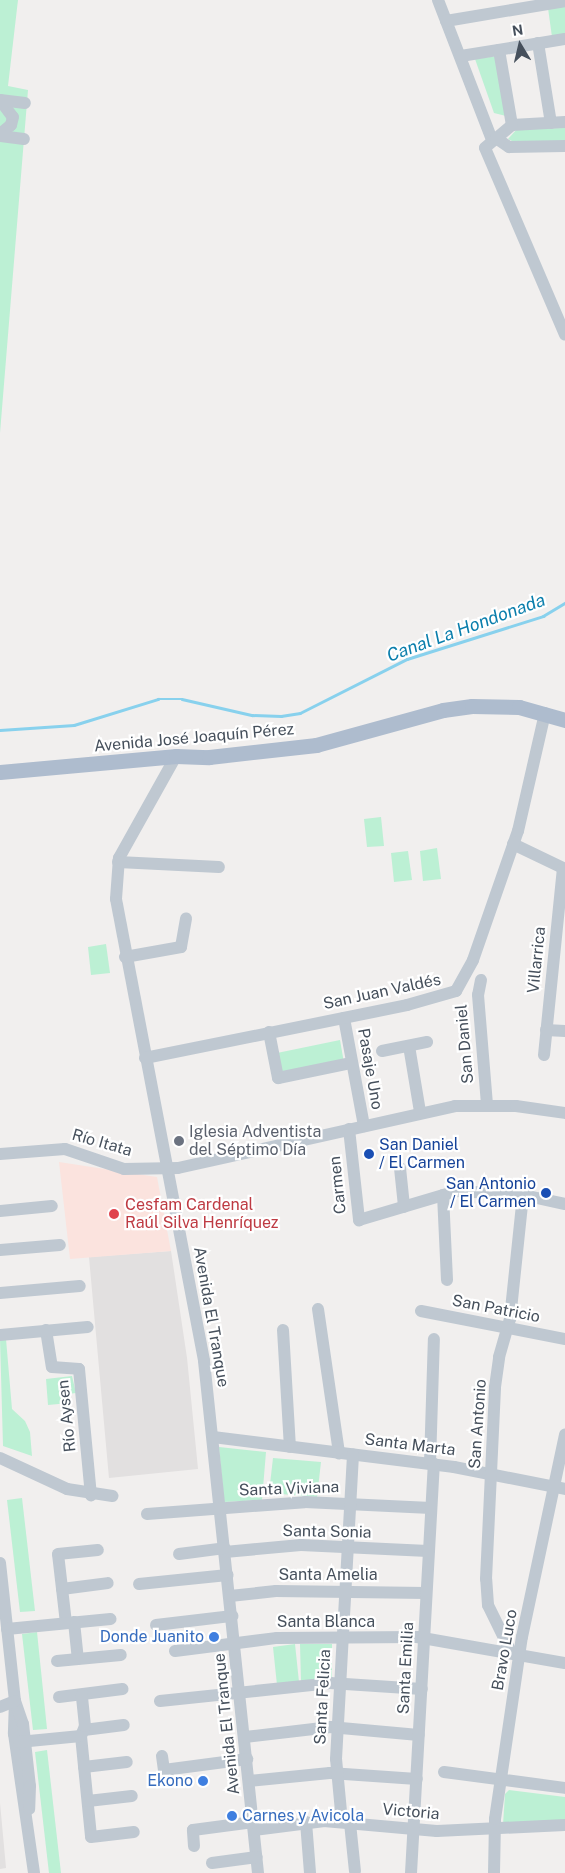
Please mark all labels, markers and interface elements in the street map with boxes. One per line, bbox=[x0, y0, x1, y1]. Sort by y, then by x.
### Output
north arrow bbox=[495, 20, 545, 70]
text: N bbox=[511, 21, 524, 39]
water label: Canal La Hondonada bbox=[384, 589, 548, 667]
street label: Avenida José Joaquín Pérez bbox=[93, 720, 295, 756]
street label: Villarrica bbox=[524, 926, 550, 994]
street label: San Juan Valdés bbox=[321, 970, 443, 1014]
street label: San Daniel bbox=[452, 1003, 478, 1085]
street label: Pasaje Uno bbox=[353, 1027, 387, 1111]
place label: Iglesia Adventista del Séptimo Día bbox=[189, 1122, 321, 1160]
street label: Río Itata bbox=[70, 1125, 134, 1161]
marker: Iglesia Adventista del Séptimo Día bbox=[173, 1135, 185, 1147]
place label: San Daniel / El Carmen bbox=[379, 1135, 465, 1173]
marker: San Daniel / El Carmen bbox=[363, 1148, 375, 1160]
street label: Carmen bbox=[325, 1155, 351, 1215]
place label: San Antonio / El Carmen bbox=[446, 1174, 536, 1212]
marker: San Antonio / El Carmen bbox=[540, 1187, 552, 1199]
place label: Cesfam Cardenal Raúl Silva Henríquez bbox=[125, 1195, 279, 1233]
marker: Cesfam Cardenal Raúl Silva Henríquez bbox=[107, 1207, 121, 1221]
street label: Avenida El Tranque bbox=[189, 1245, 233, 1389]
street label: San Patricio bbox=[450, 1291, 542, 1327]
street label: San Antonio bbox=[465, 1378, 491, 1470]
street label: Río Aysen bbox=[54, 1379, 80, 1453]
street label: Santa Marta bbox=[364, 1430, 456, 1460]
street label: Santa Viviana bbox=[238, 1478, 340, 1500]
street label: Santa Sonia bbox=[282, 1522, 372, 1542]
street label: Santa Amelia bbox=[278, 1565, 378, 1585]
street label: Bravo Luco bbox=[488, 1608, 522, 1692]
street label: Santa Blanca bbox=[277, 1612, 375, 1632]
street label: Santa Emilia bbox=[394, 1621, 418, 1715]
place label: Donde Juanito bbox=[100, 1627, 204, 1647]
marker: Donde Juanito bbox=[208, 1631, 220, 1643]
street label: Santa Felicia bbox=[311, 1649, 335, 1745]
street label: Avenida El Tranque bbox=[210, 1652, 244, 1796]
place label: Ekono bbox=[147, 1771, 193, 1791]
marker: Ekono bbox=[197, 1775, 209, 1787]
street label: Victoria bbox=[382, 1800, 440, 1824]
place label: Carnes y Avicola bbox=[242, 1806, 364, 1826]
marker: Carnes y Avicola bbox=[226, 1810, 238, 1822]

